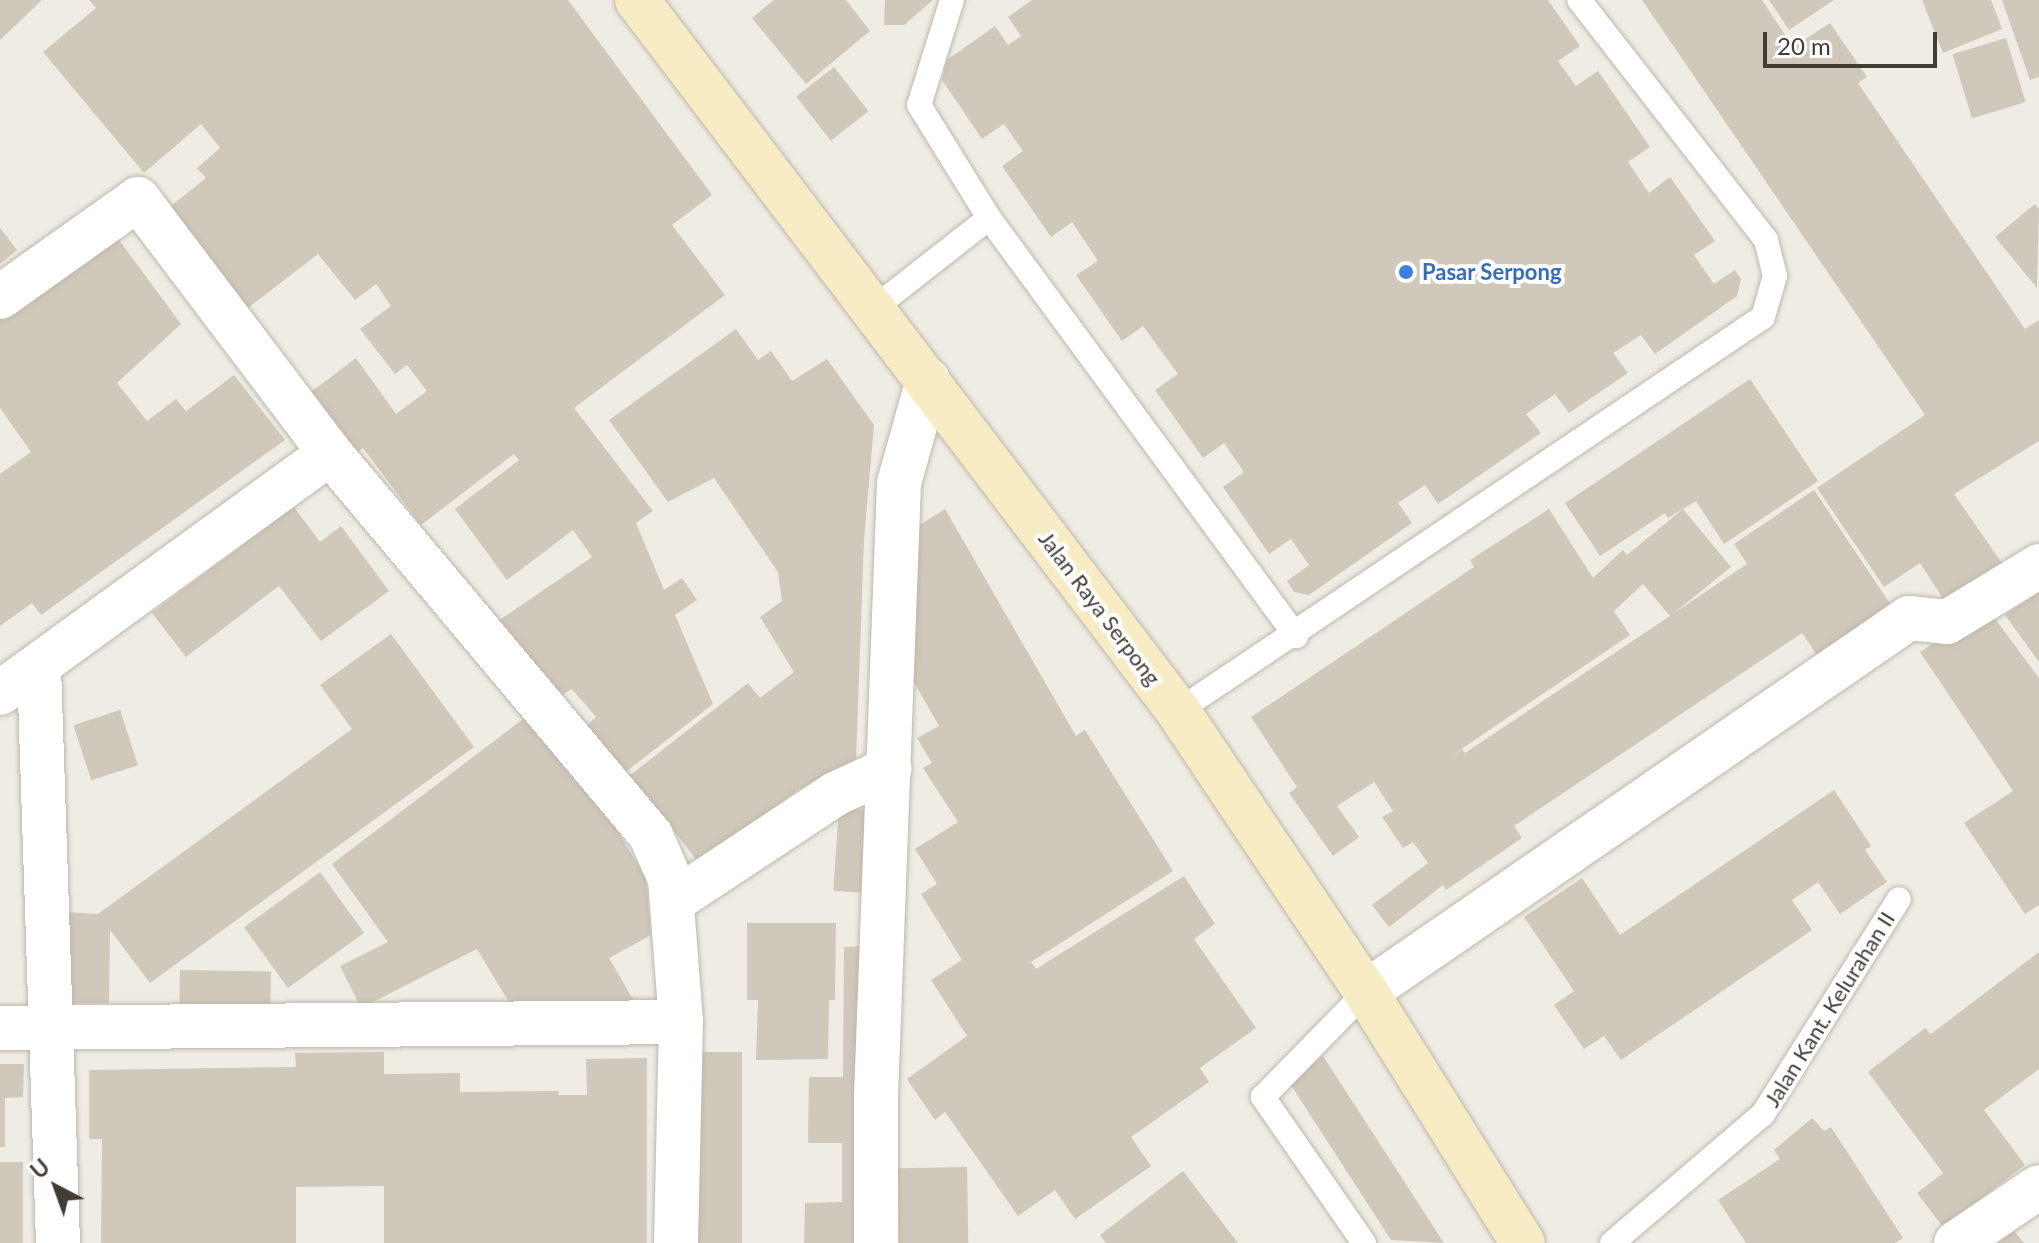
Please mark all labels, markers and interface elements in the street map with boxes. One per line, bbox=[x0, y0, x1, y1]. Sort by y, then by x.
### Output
scale bar bbox=[1767, 16, 1941, 66]
text: 20 m bbox=[1777, 31, 1831, 60]
place label: Pasar Serpong bbox=[1422, 259, 1562, 285]
marker: Pasar Serpong bbox=[1397, 263, 1415, 281]
street label: Jalan Raya Serpong bbox=[1034, 526, 1166, 690]
street label: Jalan Kant. Kelurahan II bbox=[1758, 907, 1900, 1111]
north arrow bbox=[16, 1147, 96, 1227]
text: U bbox=[25, 1153, 55, 1184]

